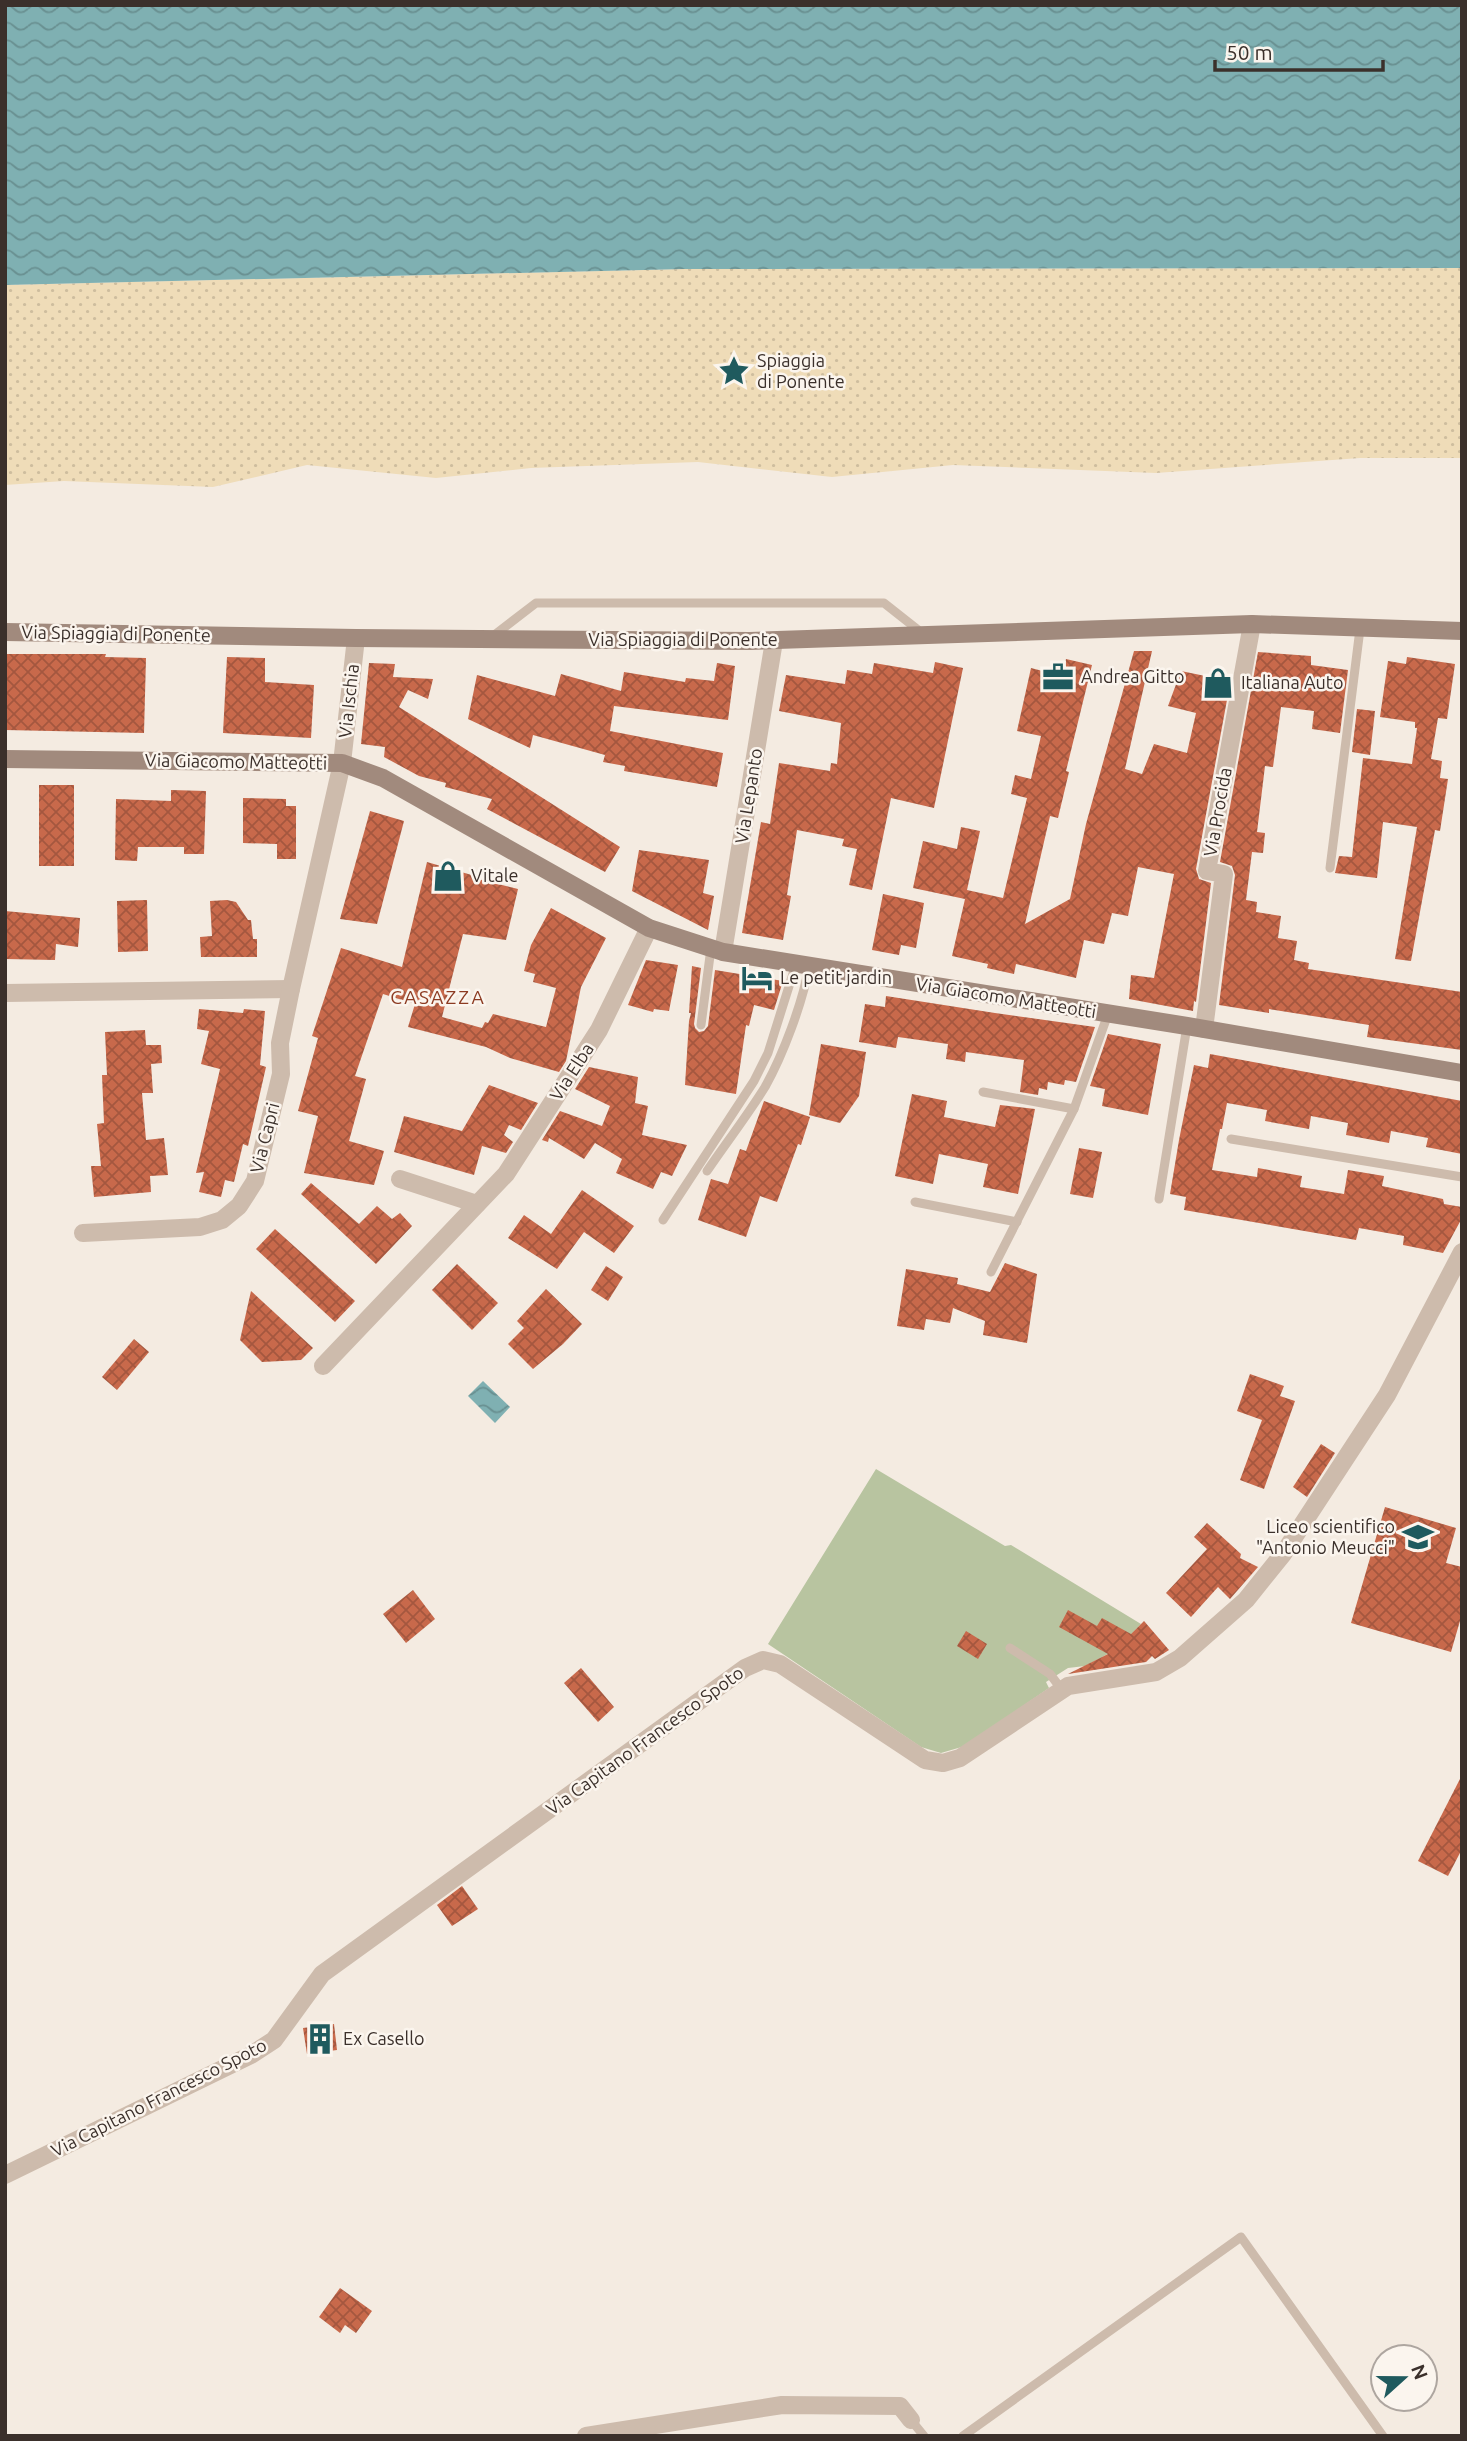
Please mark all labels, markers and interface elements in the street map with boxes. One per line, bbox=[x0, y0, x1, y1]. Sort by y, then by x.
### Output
scale bar bbox=[1215, 28, 1383, 72]
text: 50 m bbox=[1226, 40, 1273, 64]
place label: Spiaggia di Ponente bbox=[757, 350, 845, 391]
place icon: Spiaggia di Ponente bbox=[717, 354, 751, 388]
street label: Via Spiaggia di Ponente bbox=[21, 621, 211, 645]
street label: Via Spiaggia di Ponente bbox=[588, 629, 778, 649]
office icon: Andrea Gitto bbox=[1041, 660, 1075, 694]
street label: Via Ischia bbox=[334, 663, 362, 739]
place label: Andrea Gitto bbox=[1081, 666, 1185, 686]
shop icon: Italiana Auto bbox=[1201, 666, 1235, 700]
place label: Italiana Auto bbox=[1241, 672, 1343, 692]
street label: Via Lepanto bbox=[731, 747, 765, 845]
street label: Via Giacomo Matteotti bbox=[145, 749, 327, 773]
street label: Via Procida bbox=[1199, 766, 1235, 858]
shop icon: Vitale bbox=[431, 859, 465, 893]
place label: Vitale bbox=[471, 865, 518, 885]
hotel icon: Le petit jardin bbox=[740, 961, 774, 995]
place label: Le petit jardin bbox=[780, 967, 892, 987]
street label: Via Giacomo Matteotti bbox=[915, 973, 1098, 1021]
district label: CASAZZA bbox=[390, 986, 486, 1008]
street label: Via Elba bbox=[545, 1039, 597, 1104]
street label: Via Capri bbox=[246, 1101, 282, 1175]
place label: Liceo scientifico "Antonio Meucci" bbox=[1256, 1516, 1395, 1557]
school or university icon: Liceo scientifico "Antonio Meucci" bbox=[1401, 1520, 1435, 1554]
street label: Via Capitano Francesco Spoto bbox=[542, 1662, 747, 1818]
building icon: Ex Casello bbox=[303, 2022, 337, 2056]
place label: Ex Casello bbox=[343, 2028, 425, 2048]
street label: Via Capitano Francesco Spoto bbox=[48, 2034, 269, 2160]
north arrow bbox=[1369, 2343, 1439, 2413]
text: N bbox=[1407, 2361, 1433, 2382]

